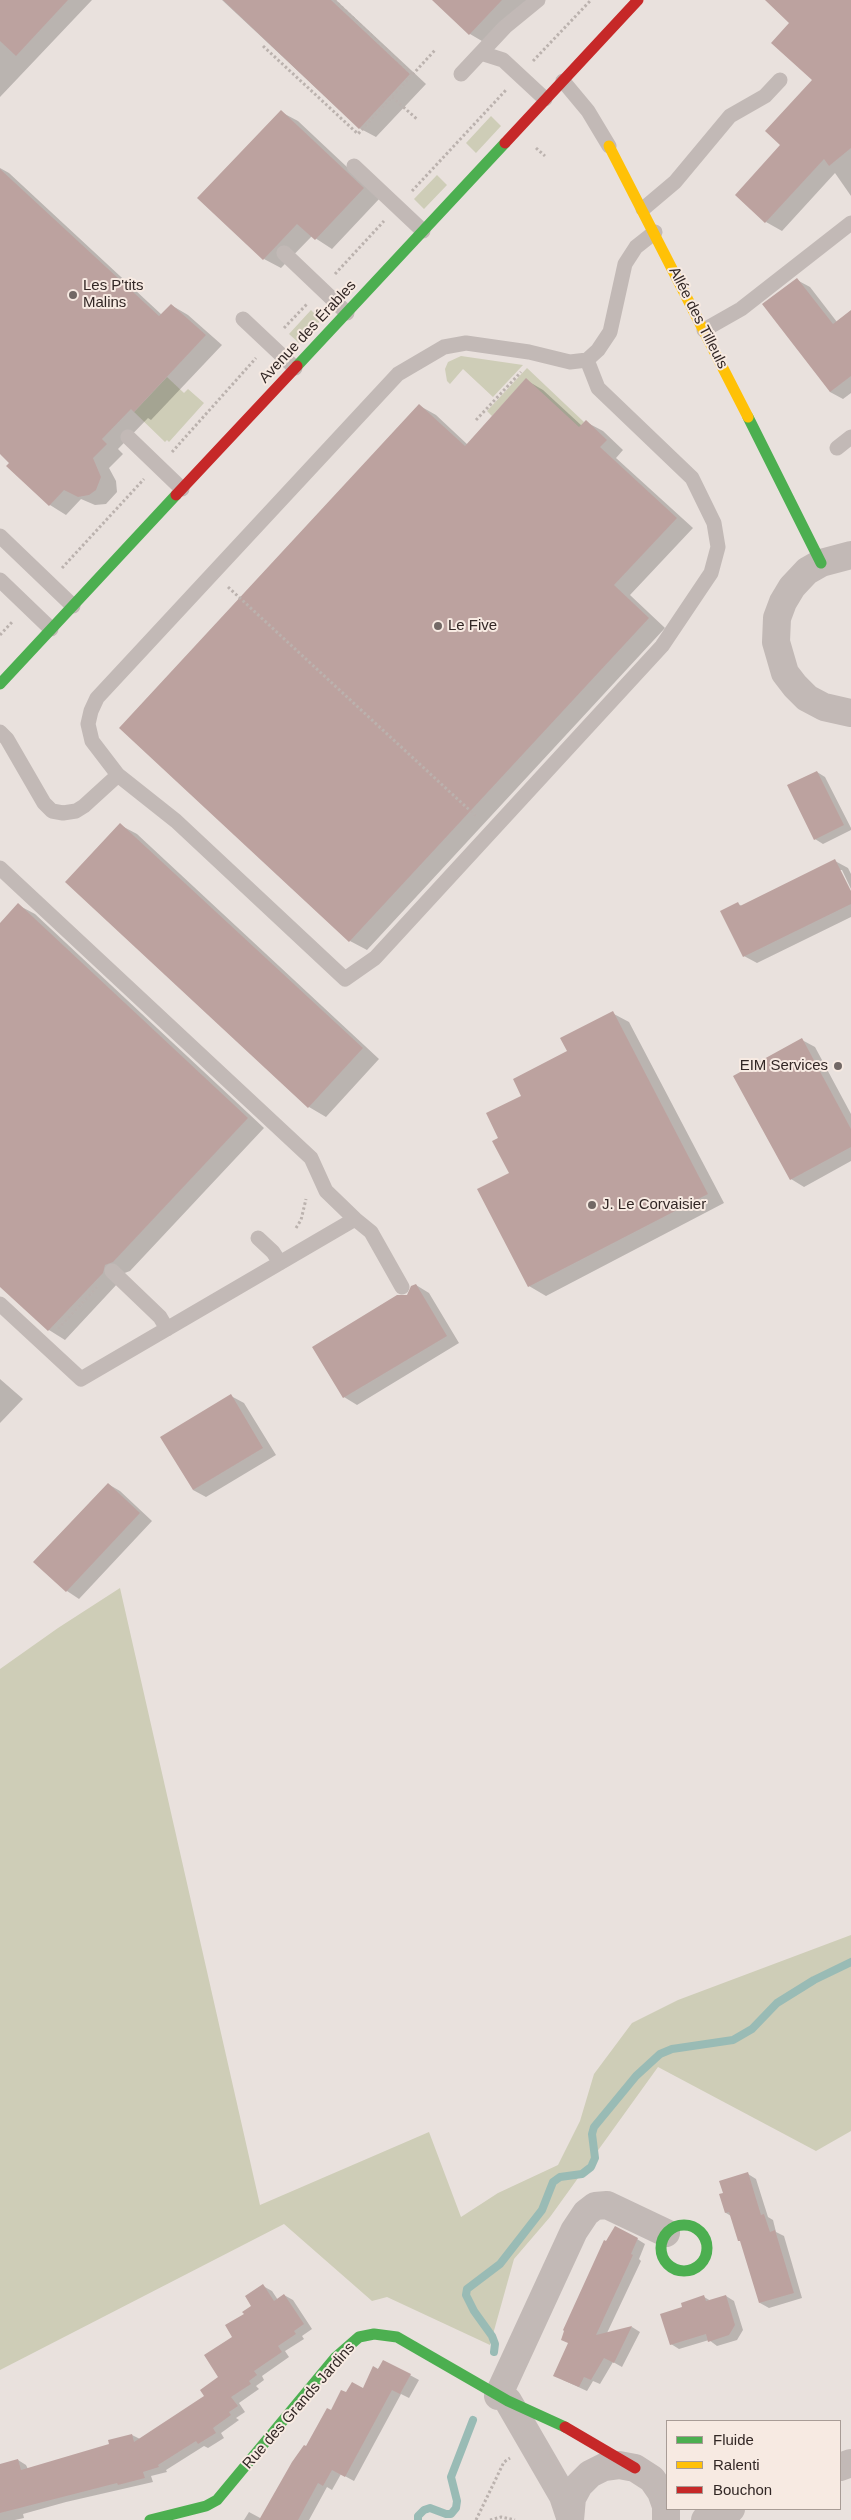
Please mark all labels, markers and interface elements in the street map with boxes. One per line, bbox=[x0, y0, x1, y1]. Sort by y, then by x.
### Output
street label: Allée des Tilleuls bbox=[665, 264, 731, 372]
place label: Les P'tits Malins bbox=[83, 277, 143, 312]
street label: Avenue des Érables bbox=[256, 277, 360, 387]
marker: Les P'tits Malins bbox=[67, 289, 79, 301]
place label: Le Five bbox=[448, 617, 497, 635]
marker: Le Five bbox=[432, 620, 444, 632]
place label: EIM Services bbox=[740, 1057, 828, 1075]
marker: EIM Services bbox=[832, 1060, 844, 1072]
place label: J. Le Corvaisier bbox=[602, 1196, 706, 1214]
marker: J. Le Corvaisier bbox=[586, 1199, 598, 1211]
street label: Rue des Grands Jardins bbox=[239, 2339, 359, 2473]
legend bbox=[666, 2420, 841, 2510]
text: Fluide bbox=[713, 2431, 754, 2448]
text: Ralenti bbox=[713, 2456, 760, 2473]
text: Bouchon bbox=[713, 2481, 772, 2498]

